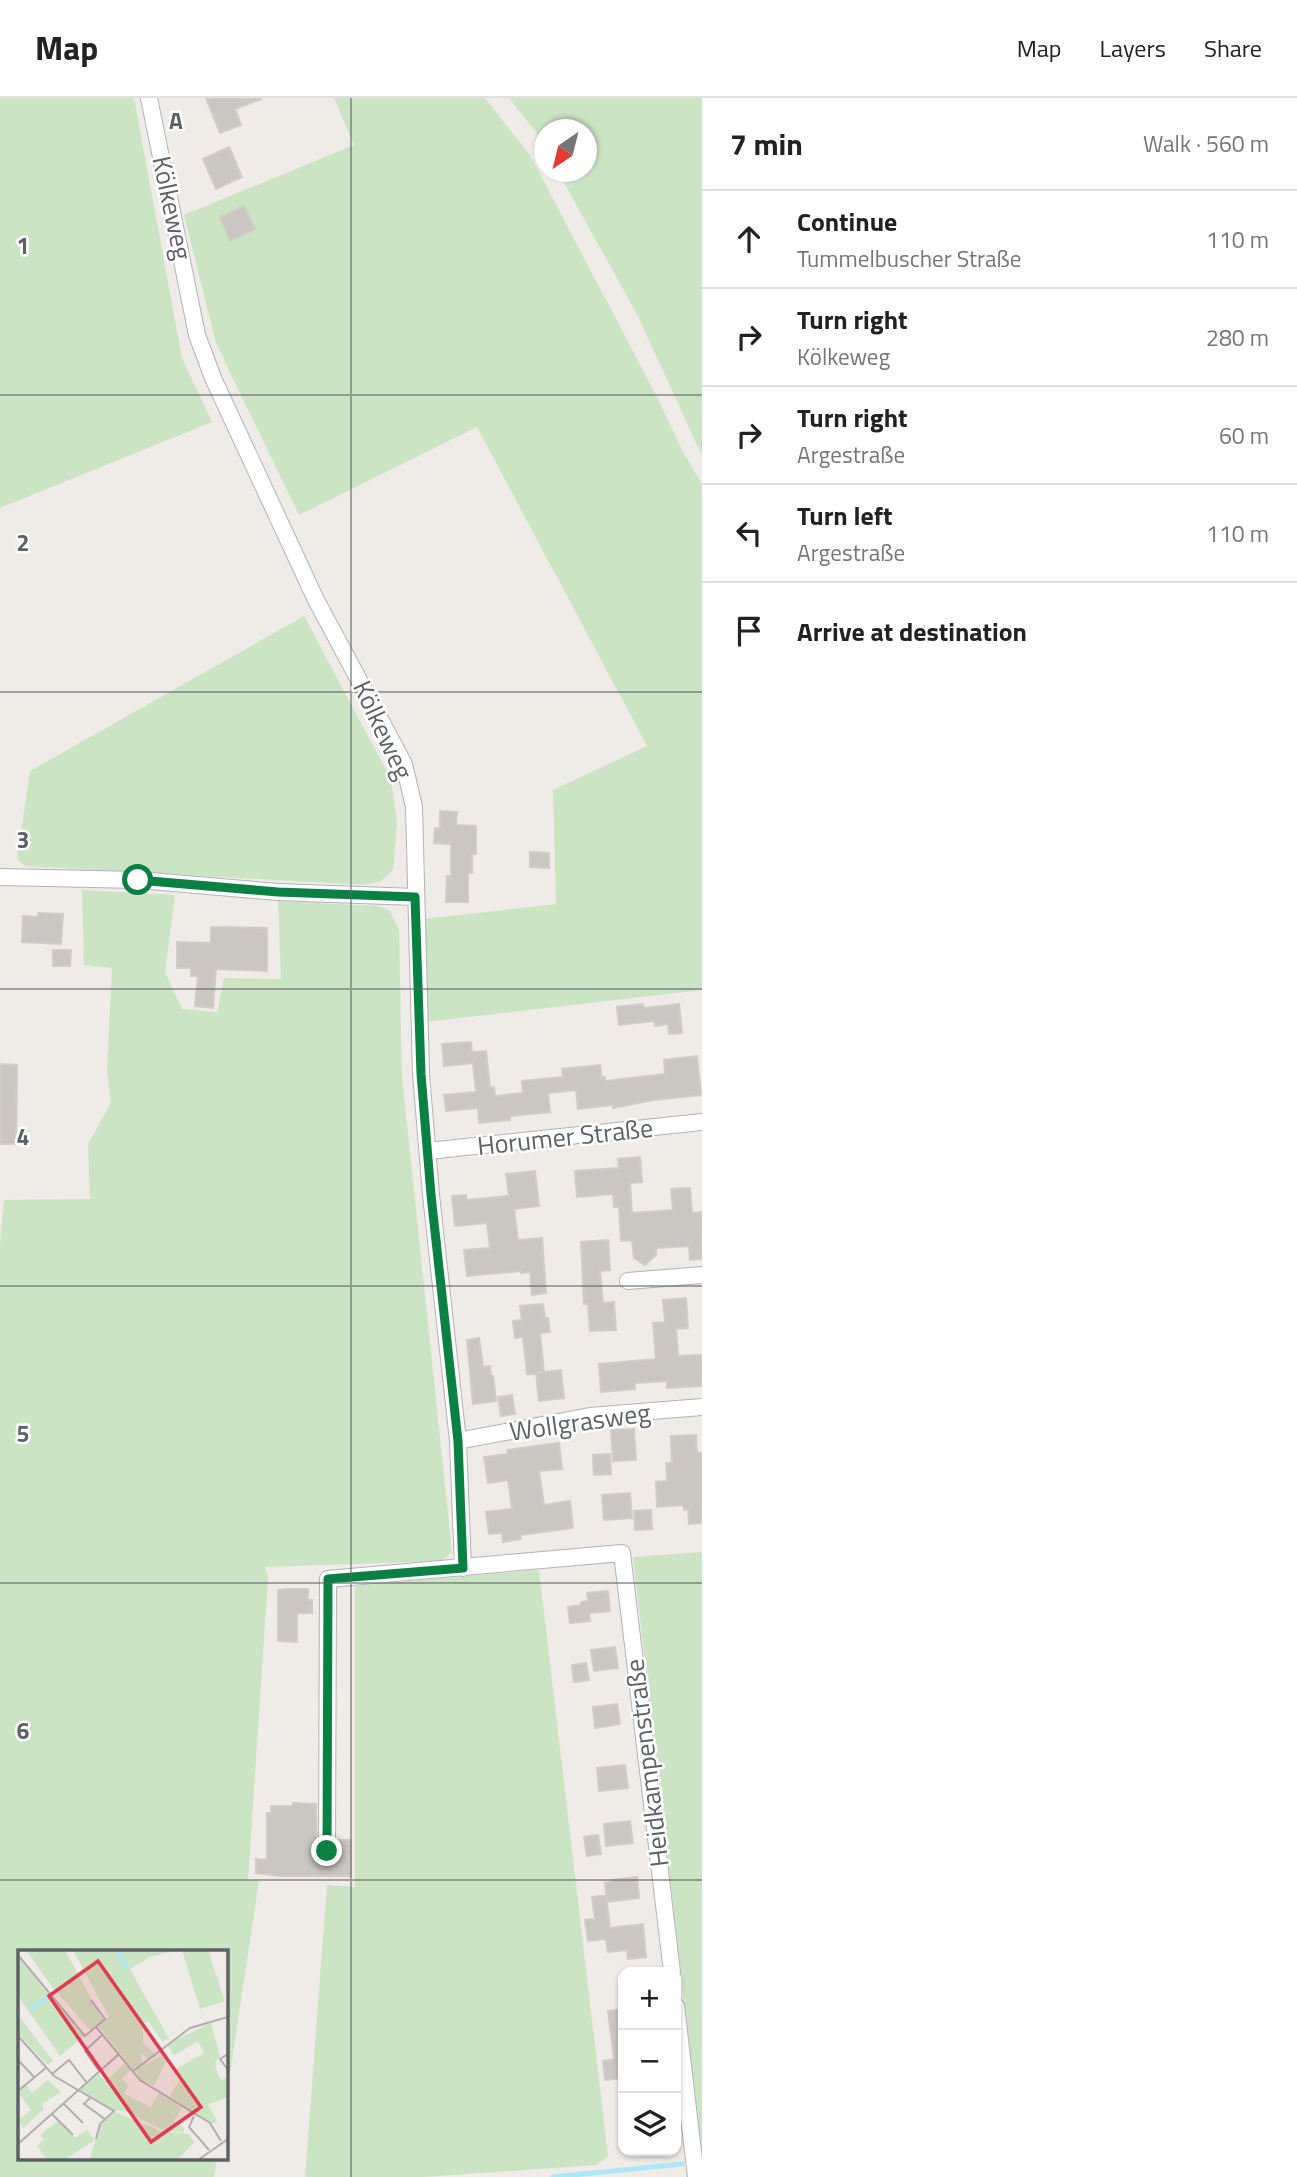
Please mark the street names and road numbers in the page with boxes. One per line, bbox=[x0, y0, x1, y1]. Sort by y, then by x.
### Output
street label: Kölkeweg bbox=[142, 152, 203, 264]
street label: Kölkeweg bbox=[344, 674, 423, 786]
street label: Horumer Straße bbox=[475, 1108, 655, 1165]
street label: Wollgrasweg bbox=[507, 1392, 653, 1451]
street label: Heidkampenstraße bbox=[614, 1657, 679, 1869]

